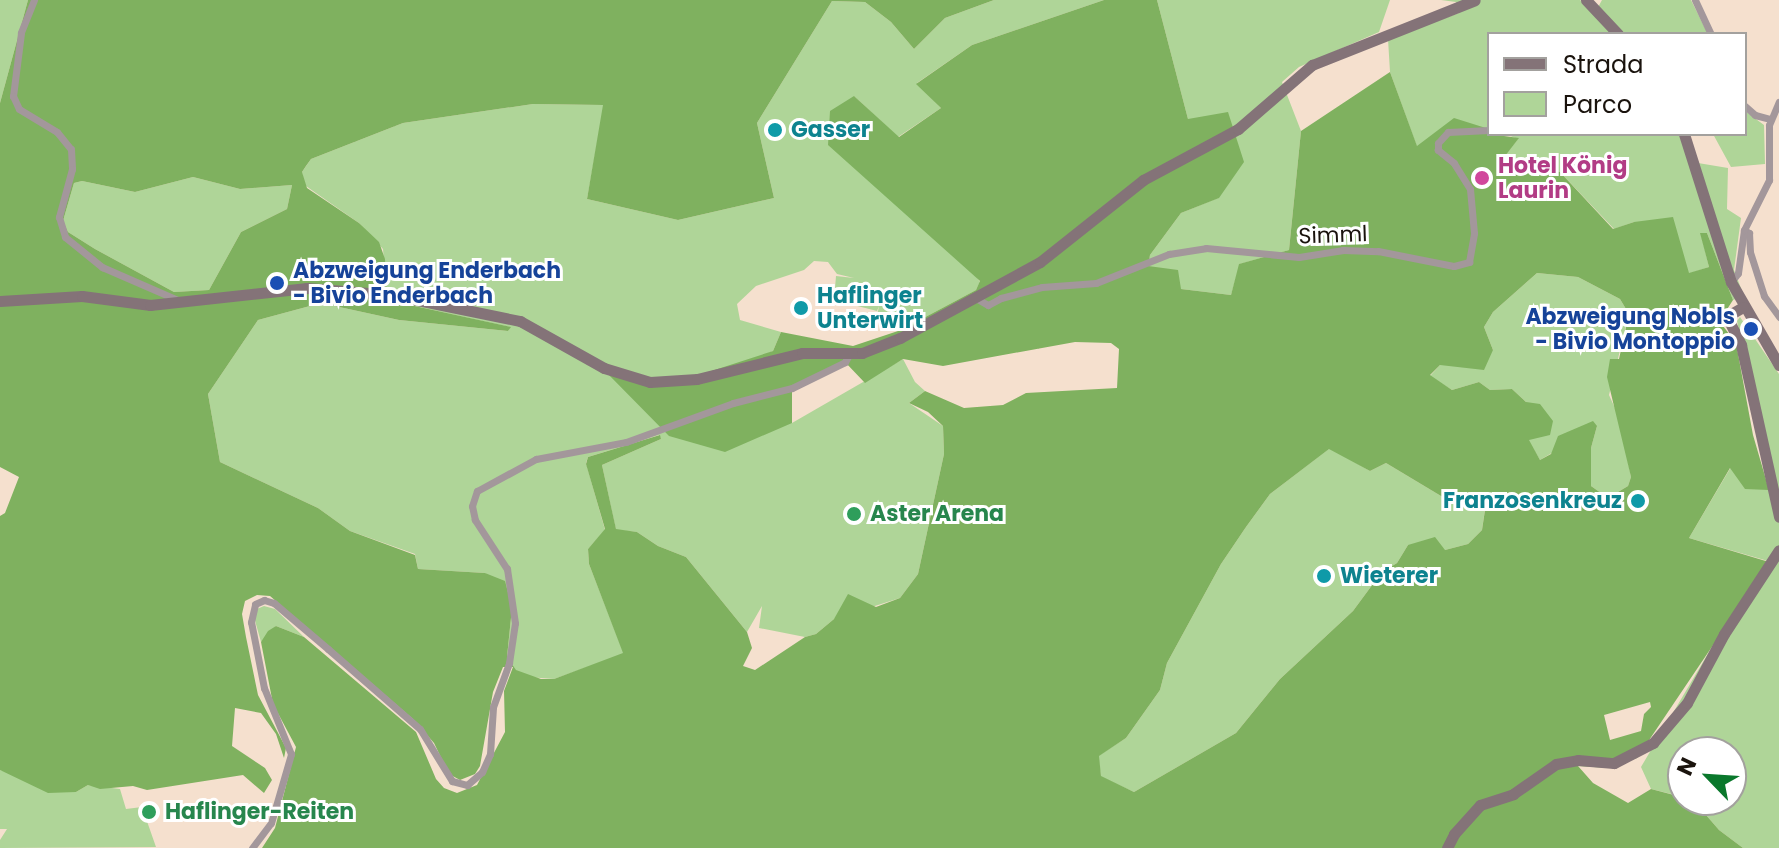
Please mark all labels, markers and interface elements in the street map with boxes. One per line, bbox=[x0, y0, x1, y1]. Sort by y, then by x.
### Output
legend bbox=[1487, 32, 1747, 136]
text: Strada bbox=[1563, 48, 1643, 81]
text: Parco bbox=[1563, 88, 1632, 121]
place label: Gasser bbox=[791, 117, 870, 143]
marker: Gasser bbox=[766, 121, 784, 139]
place label: Hotel König Laurin bbox=[1498, 152, 1627, 204]
marker: Hotel König Laurin bbox=[1473, 169, 1491, 187]
street label: Simml bbox=[1298, 221, 1368, 249]
place label: Abzweigung Enderbach - Bivio Enderbach bbox=[293, 257, 561, 308]
marker: Abzweigung Enderbach - Bivio Enderbach bbox=[268, 274, 286, 292]
place label: Haflinger Unterwirt bbox=[817, 282, 923, 334]
marker: Haflinger Unterwirt bbox=[792, 299, 810, 317]
place label: Abzweigung Nobls - Bivio Montoppio bbox=[1525, 303, 1735, 354]
marker: Abzweigung Nobls - Bivio Montoppio bbox=[1742, 320, 1760, 338]
place label: Franzosenkreuz bbox=[1443, 488, 1622, 514]
marker: Franzosenkreuz bbox=[1629, 492, 1647, 510]
place label: Aster Arena bbox=[870, 501, 1004, 527]
marker: Aster Arena bbox=[845, 505, 863, 523]
place label: Wieterer bbox=[1340, 563, 1438, 589]
marker: Wieterer bbox=[1315, 567, 1333, 585]
north arrow bbox=[1667, 736, 1747, 816]
text: N bbox=[1669, 752, 1704, 781]
place label: Haflinger-Reiten bbox=[165, 799, 354, 825]
marker: Haflinger-Reiten bbox=[140, 803, 158, 821]

